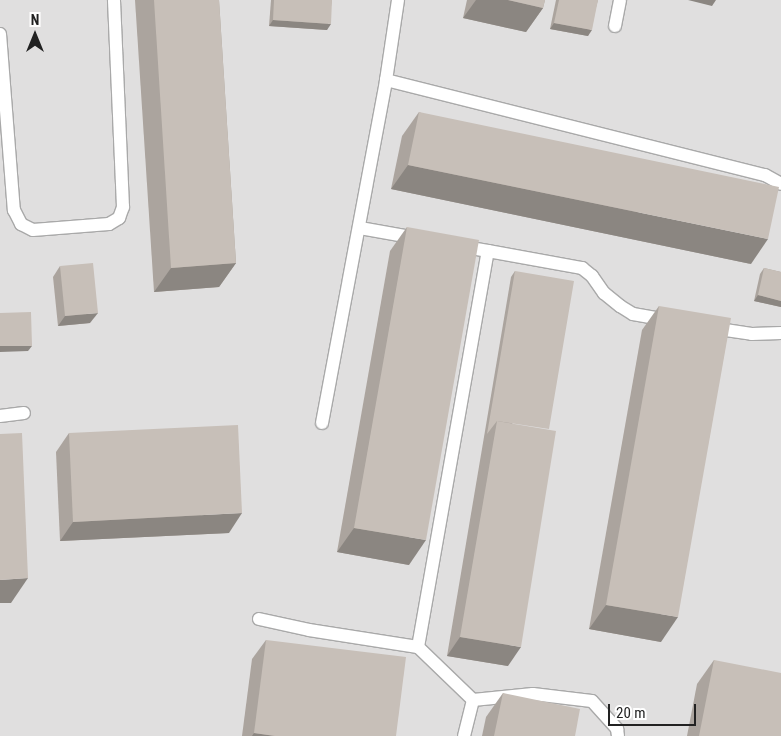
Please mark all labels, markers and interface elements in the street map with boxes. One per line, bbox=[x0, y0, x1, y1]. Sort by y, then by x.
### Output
north arrow bbox=[10, 10, 60, 60]
text: N bbox=[31, 12, 39, 28]
scale bar bbox=[611, 694, 698, 726]
text: 20 m bbox=[616, 704, 646, 722]

